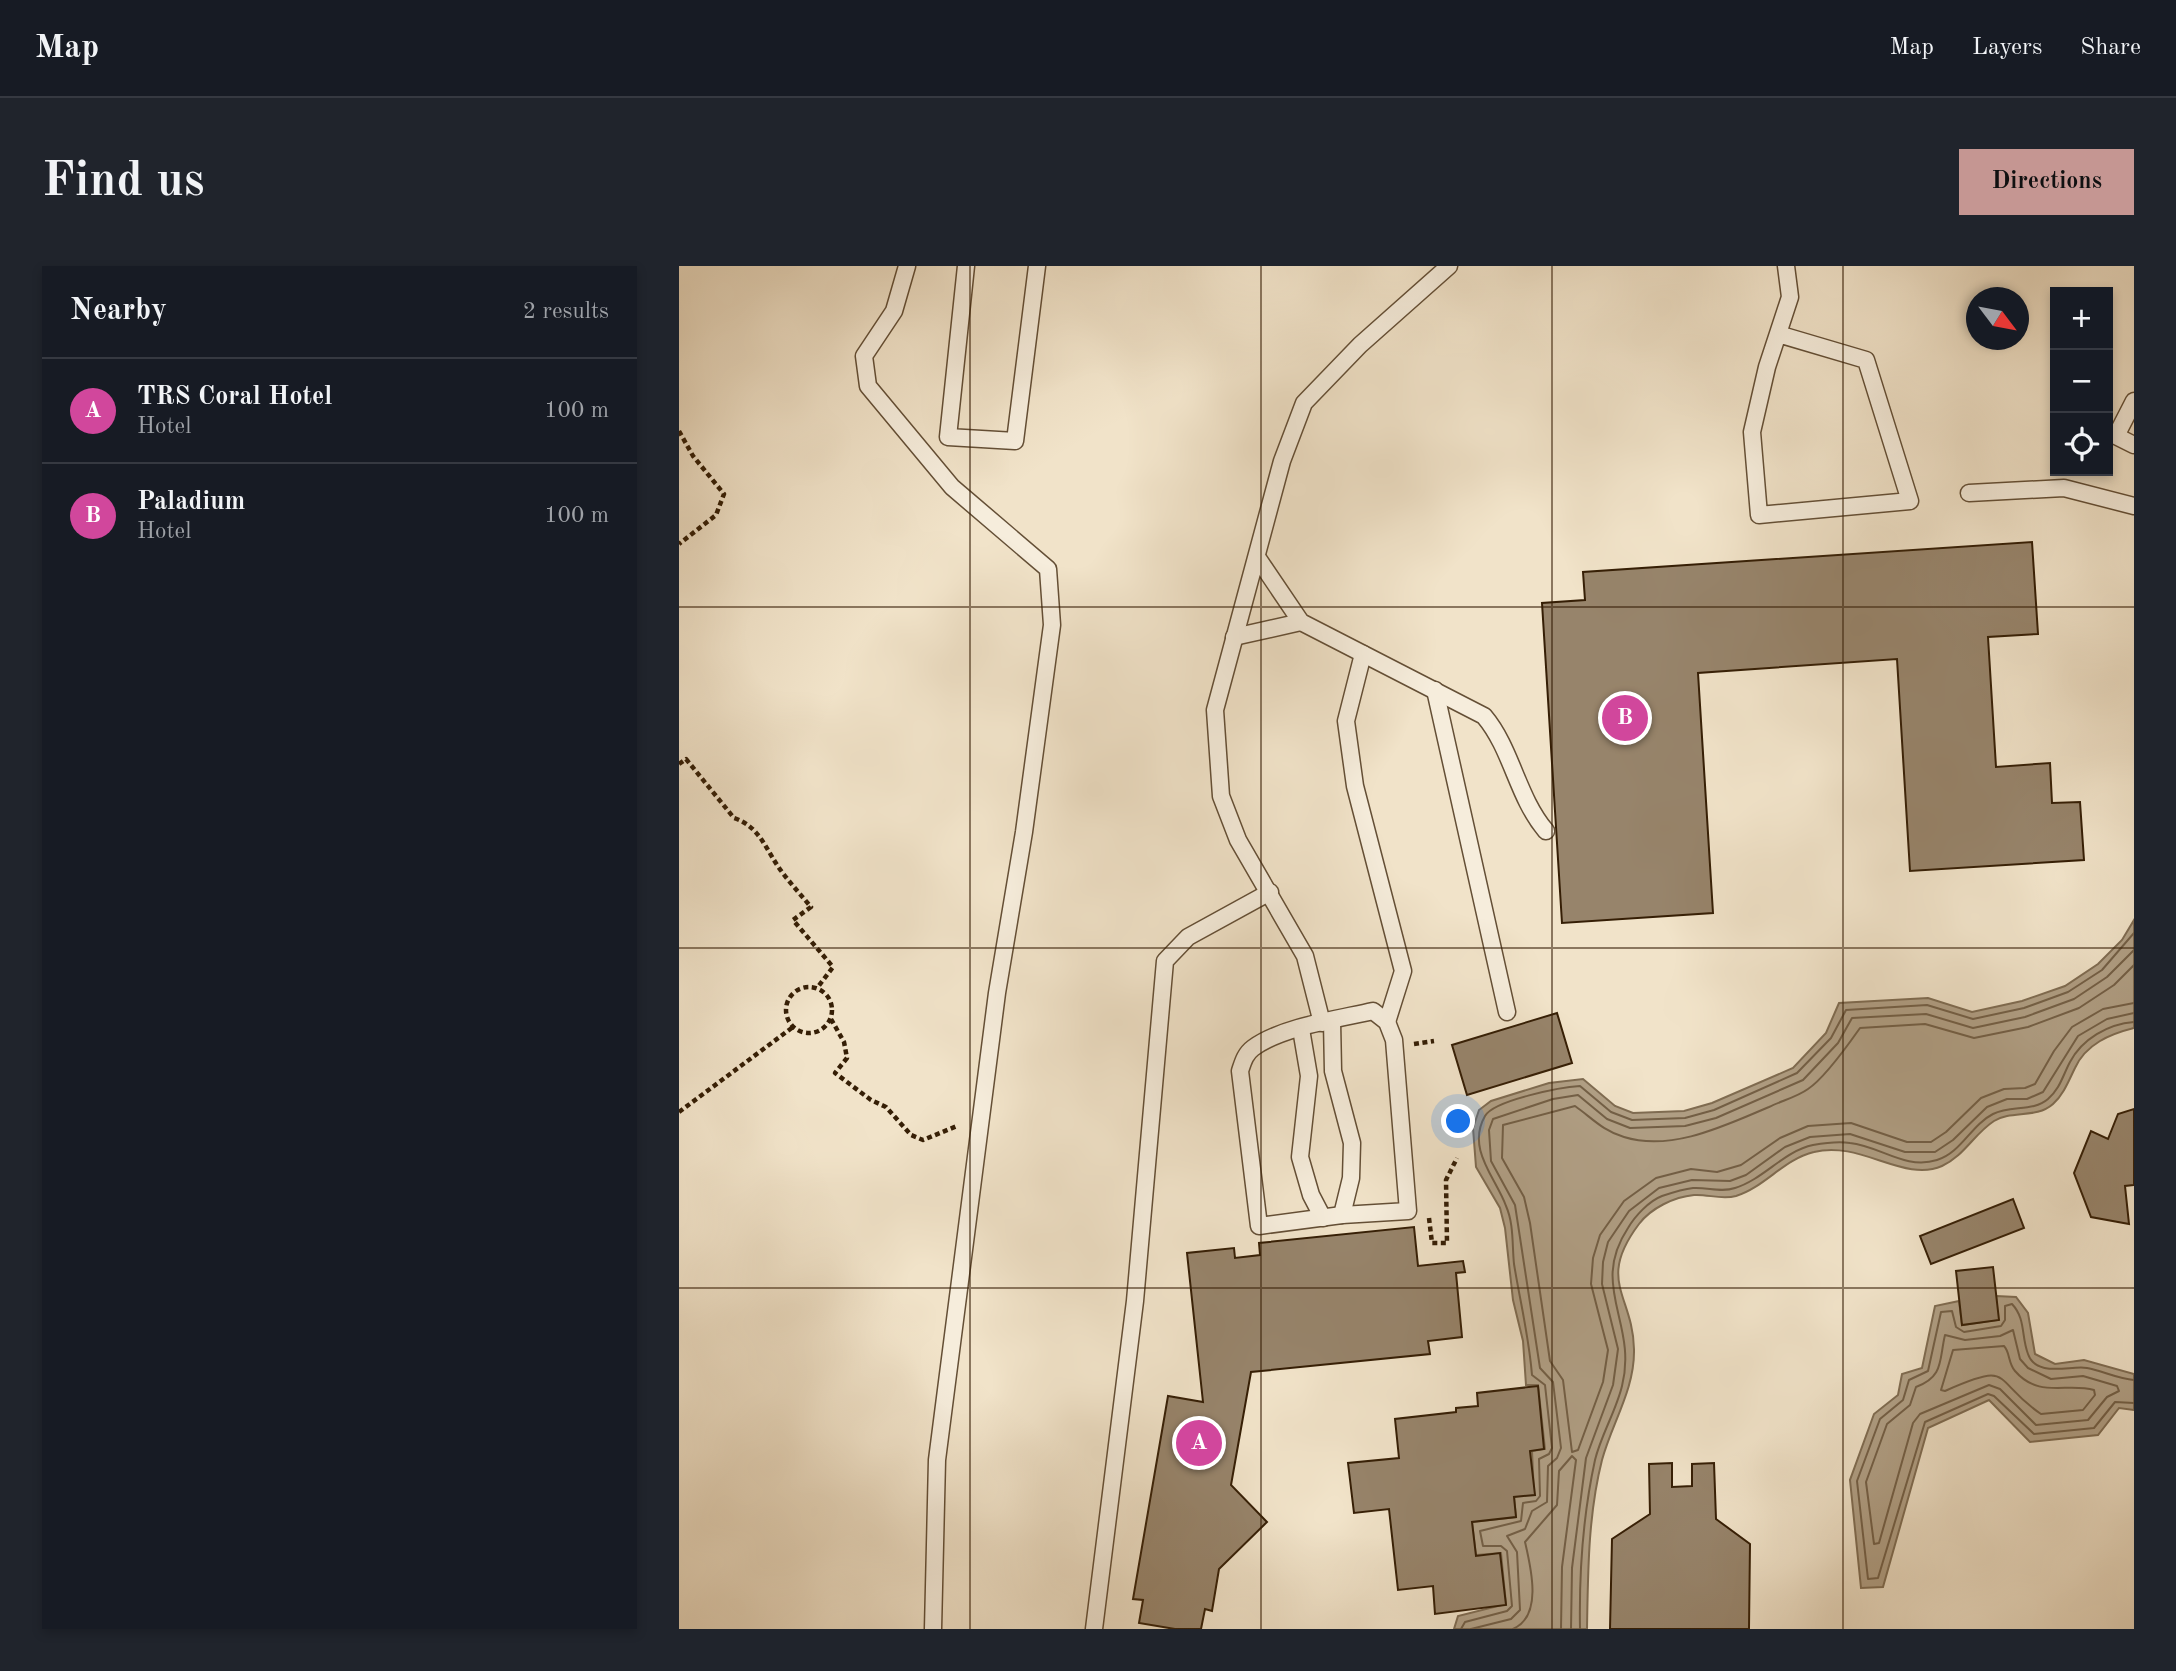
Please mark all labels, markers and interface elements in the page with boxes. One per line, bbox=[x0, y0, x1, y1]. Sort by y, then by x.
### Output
text: Map bbox=[35, 32, 99, 65]
text: Map bbox=[1890, 36, 1934, 60]
text: Layers bbox=[1972, 36, 2042, 60]
text: Share bbox=[2080, 36, 2141, 60]
button: Directions bbox=[1959, 149, 2134, 215]
text: Find us bbox=[42, 158, 205, 207]
north arrow bbox=[1966, 287, 2029, 350]
map controls bbox=[2050, 287, 2113, 476]
button: + bbox=[2050, 287, 2113, 350]
text: Nearby bbox=[70, 296, 167, 326]
text: 2 results bbox=[523, 300, 609, 323]
button: − bbox=[2050, 350, 2113, 413]
text: TRS Coral Hotel bbox=[137, 384, 332, 410]
text: A bbox=[84, 399, 102, 422]
text: 100 m bbox=[544, 399, 609, 422]
button: locate bbox=[2050, 413, 2113, 476]
text: Hotel bbox=[137, 415, 191, 438]
text: Paladium bbox=[137, 489, 245, 515]
text: B bbox=[85, 504, 101, 527]
text: 100 m bbox=[544, 504, 609, 527]
text: Hotel bbox=[137, 520, 191, 543]
pin: B bbox=[1602, 692, 1648, 744]
your location bbox=[1441, 1104, 1475, 1138]
pin: A bbox=[1176, 1417, 1222, 1469]

